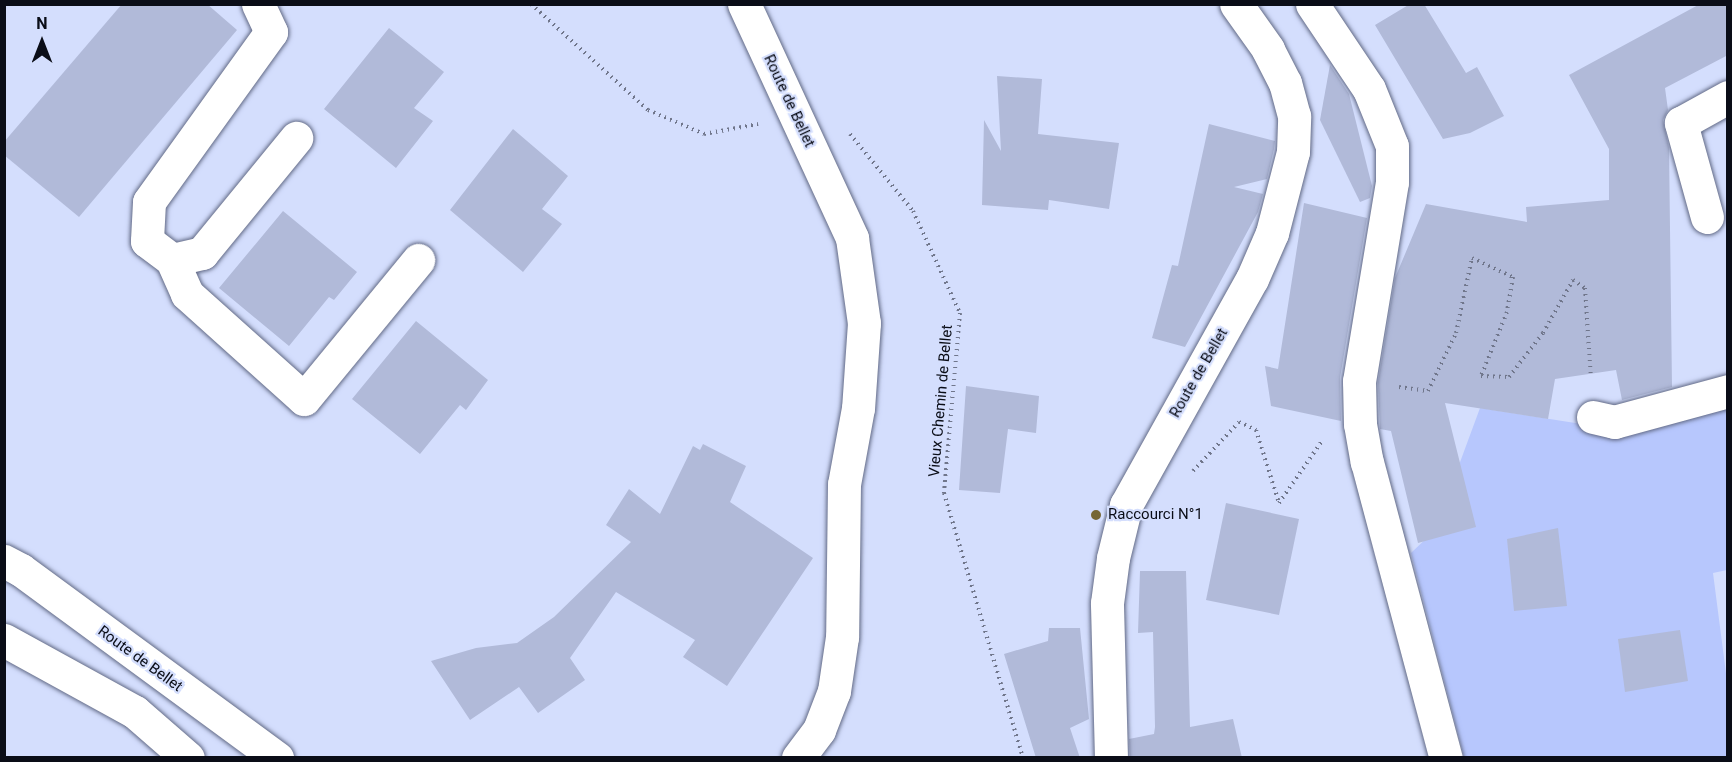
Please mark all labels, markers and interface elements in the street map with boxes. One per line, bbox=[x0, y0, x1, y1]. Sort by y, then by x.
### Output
north arrow bbox=[12, 12, 72, 72]
text: N bbox=[36, 14, 48, 33]
street label: Route de Bellet bbox=[760, 52, 818, 150]
street label: Vieux Chemin de Bellet bbox=[925, 324, 957, 478]
street label: Route de Bellet bbox=[1166, 325, 1232, 421]
place label: Raccourci N°1 bbox=[1108, 506, 1203, 524]
marker: Raccourci N°1 bbox=[1089, 508, 1103, 522]
street label: Route de Bellet bbox=[94, 622, 186, 696]

